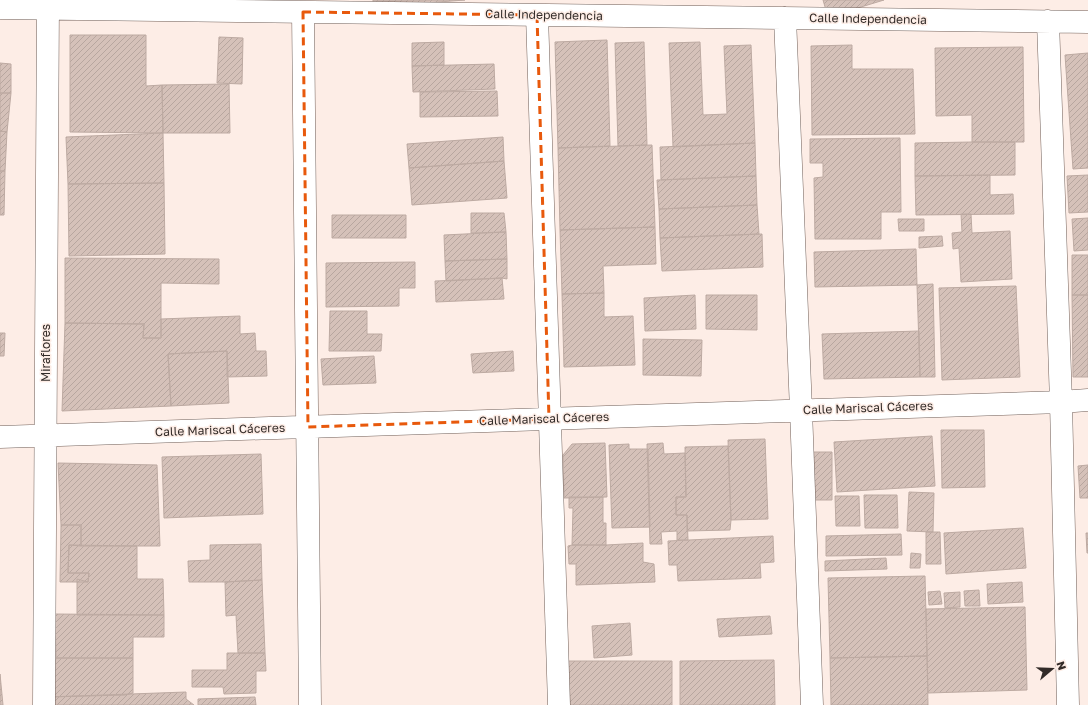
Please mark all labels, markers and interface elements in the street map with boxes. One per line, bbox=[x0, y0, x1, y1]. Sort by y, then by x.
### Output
street label: Calle Independencia bbox=[485, 6, 603, 23]
street label: Calle Independencia bbox=[809, 10, 927, 27]
street label: Miraflores bbox=[38, 324, 53, 382]
street label: Calle Mariscal Cáceres bbox=[803, 398, 933, 417]
street label: Calle Mariscal Cáceres bbox=[479, 409, 609, 428]
street label: Calle Mariscal Cáceres bbox=[155, 420, 285, 439]
north arrow bbox=[1032, 649, 1072, 689]
text: N bbox=[1054, 660, 1069, 672]

